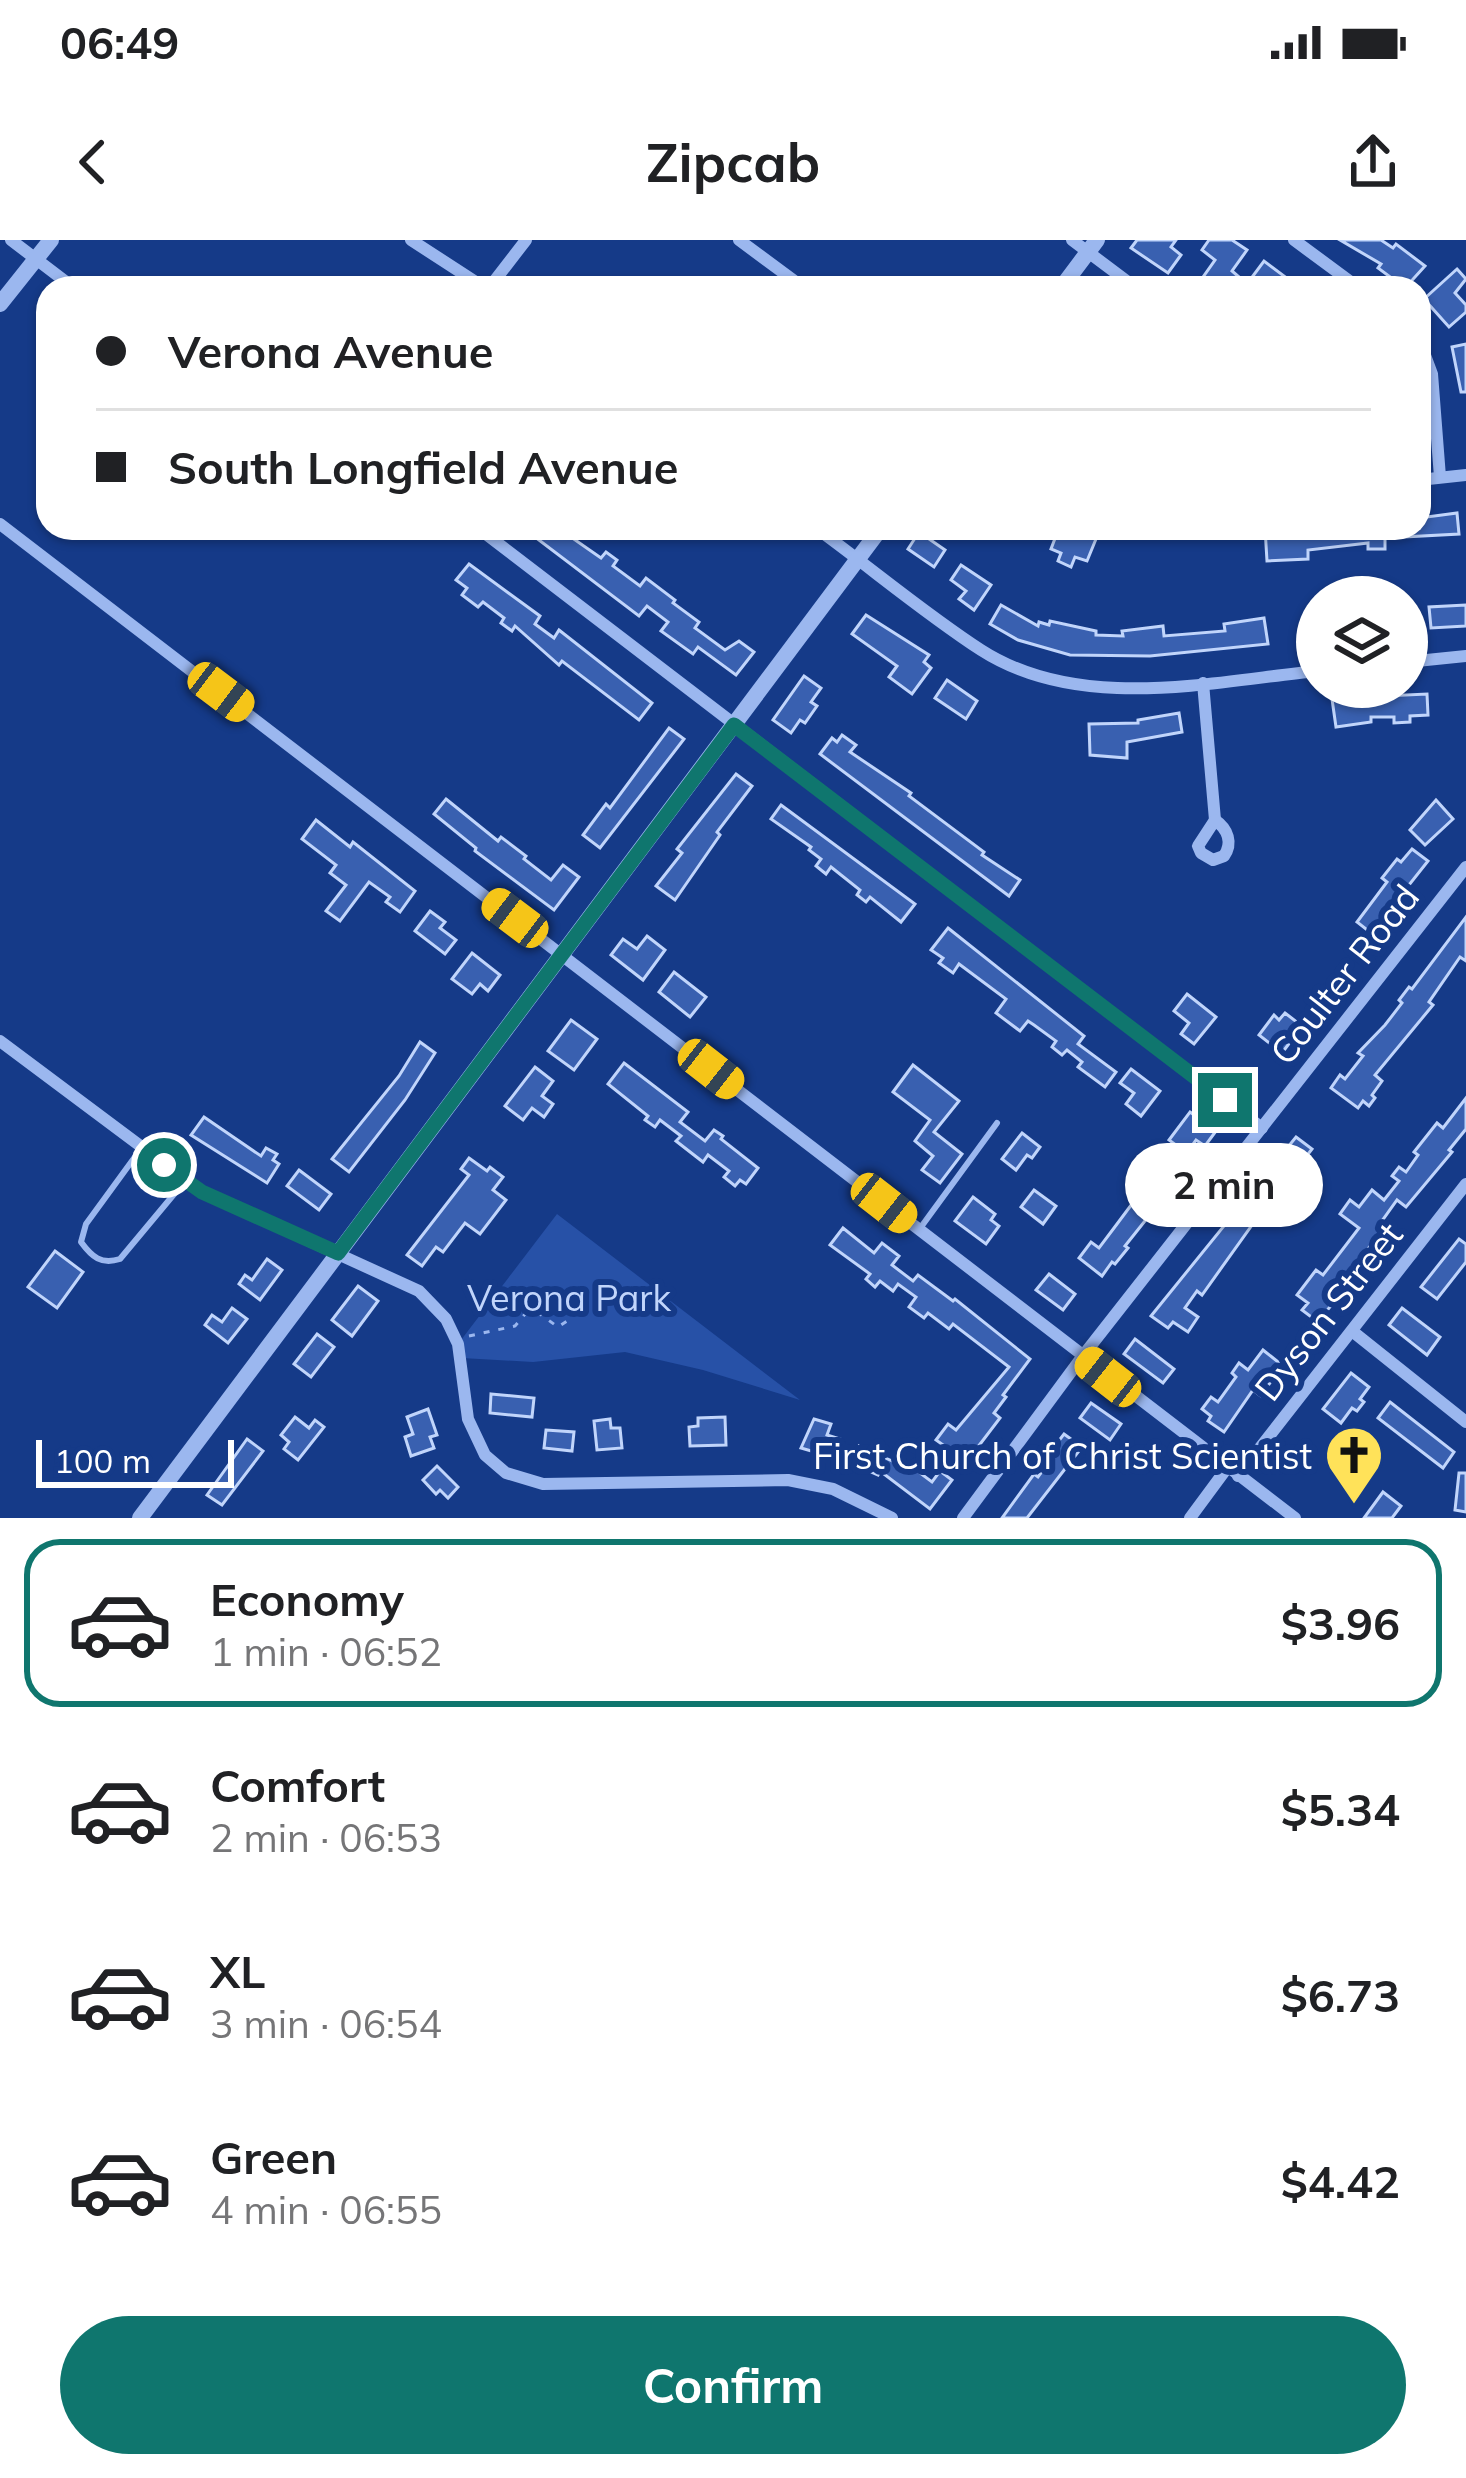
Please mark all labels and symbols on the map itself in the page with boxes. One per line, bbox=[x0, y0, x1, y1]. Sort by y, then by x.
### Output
car bbox=[181, 656, 261, 728]
street label: Coulter Road bbox=[1260, 875, 1428, 1073]
car bbox=[475, 882, 555, 954]
car bbox=[672, 1033, 750, 1105]
route end bbox=[1198, 1073, 1252, 1127]
route start bbox=[137, 1138, 191, 1192]
callout: 2 min bbox=[1126, 1142, 1324, 1226]
car bbox=[845, 1167, 923, 1239]
street label: Dyson Street bbox=[1244, 1213, 1412, 1409]
park label: Verona Park bbox=[467, 1275, 671, 1320]
car bbox=[1069, 1341, 1147, 1413]
church icon: First Church of Christ Scientist bbox=[1323, 1424, 1385, 1506]
place label: First Church of Christ Scientist bbox=[813, 1433, 1312, 1478]
scale bar bbox=[36, 1434, 234, 1487]

